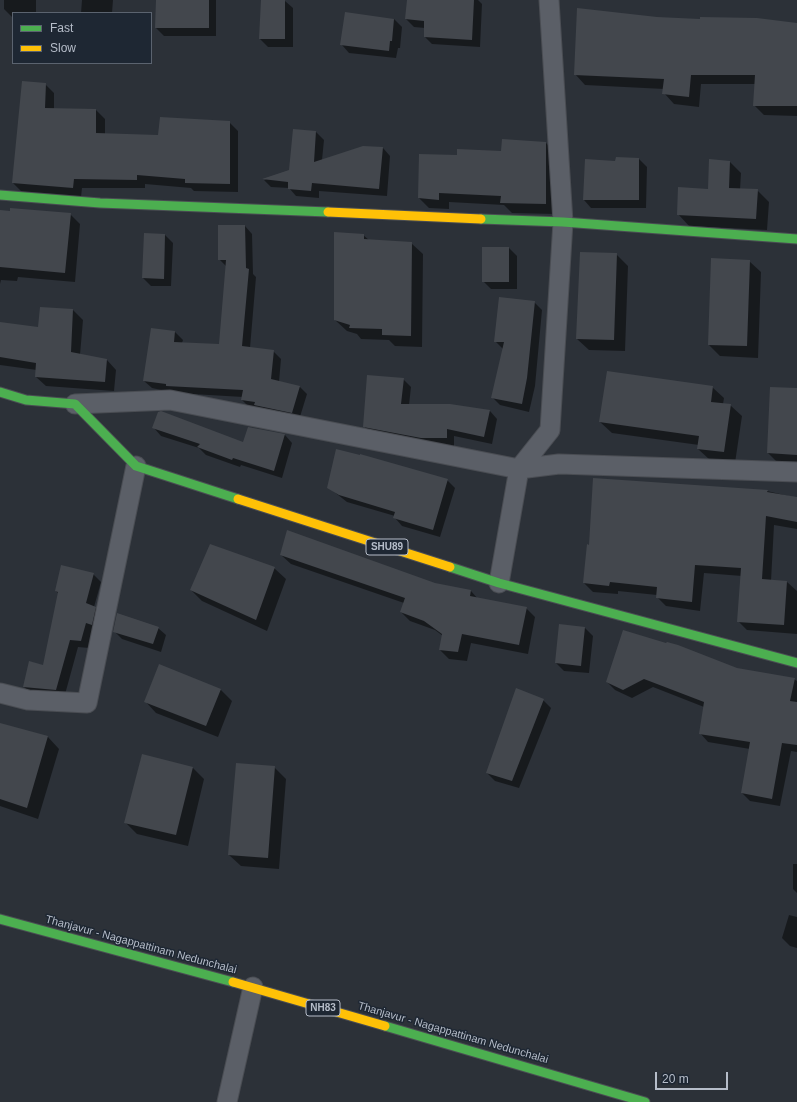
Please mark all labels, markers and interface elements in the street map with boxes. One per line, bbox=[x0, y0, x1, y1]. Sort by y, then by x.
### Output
legend bbox=[12, 12, 152, 64]
text: Fast bbox=[50, 21, 73, 35]
text: Slow bbox=[50, 41, 76, 55]
road number: SHU89 bbox=[366, 539, 408, 555]
street label: Thanjavur - Nagappattinam Nedunchalai bbox=[44, 913, 238, 977]
street label: Thanjavur - Nagappattinam Nedunchalai bbox=[356, 999, 550, 1067]
road number: NH83 bbox=[306, 1000, 340, 1016]
scale bar bbox=[657, 1064, 730, 1090]
text: 20 m bbox=[662, 1072, 689, 1086]

